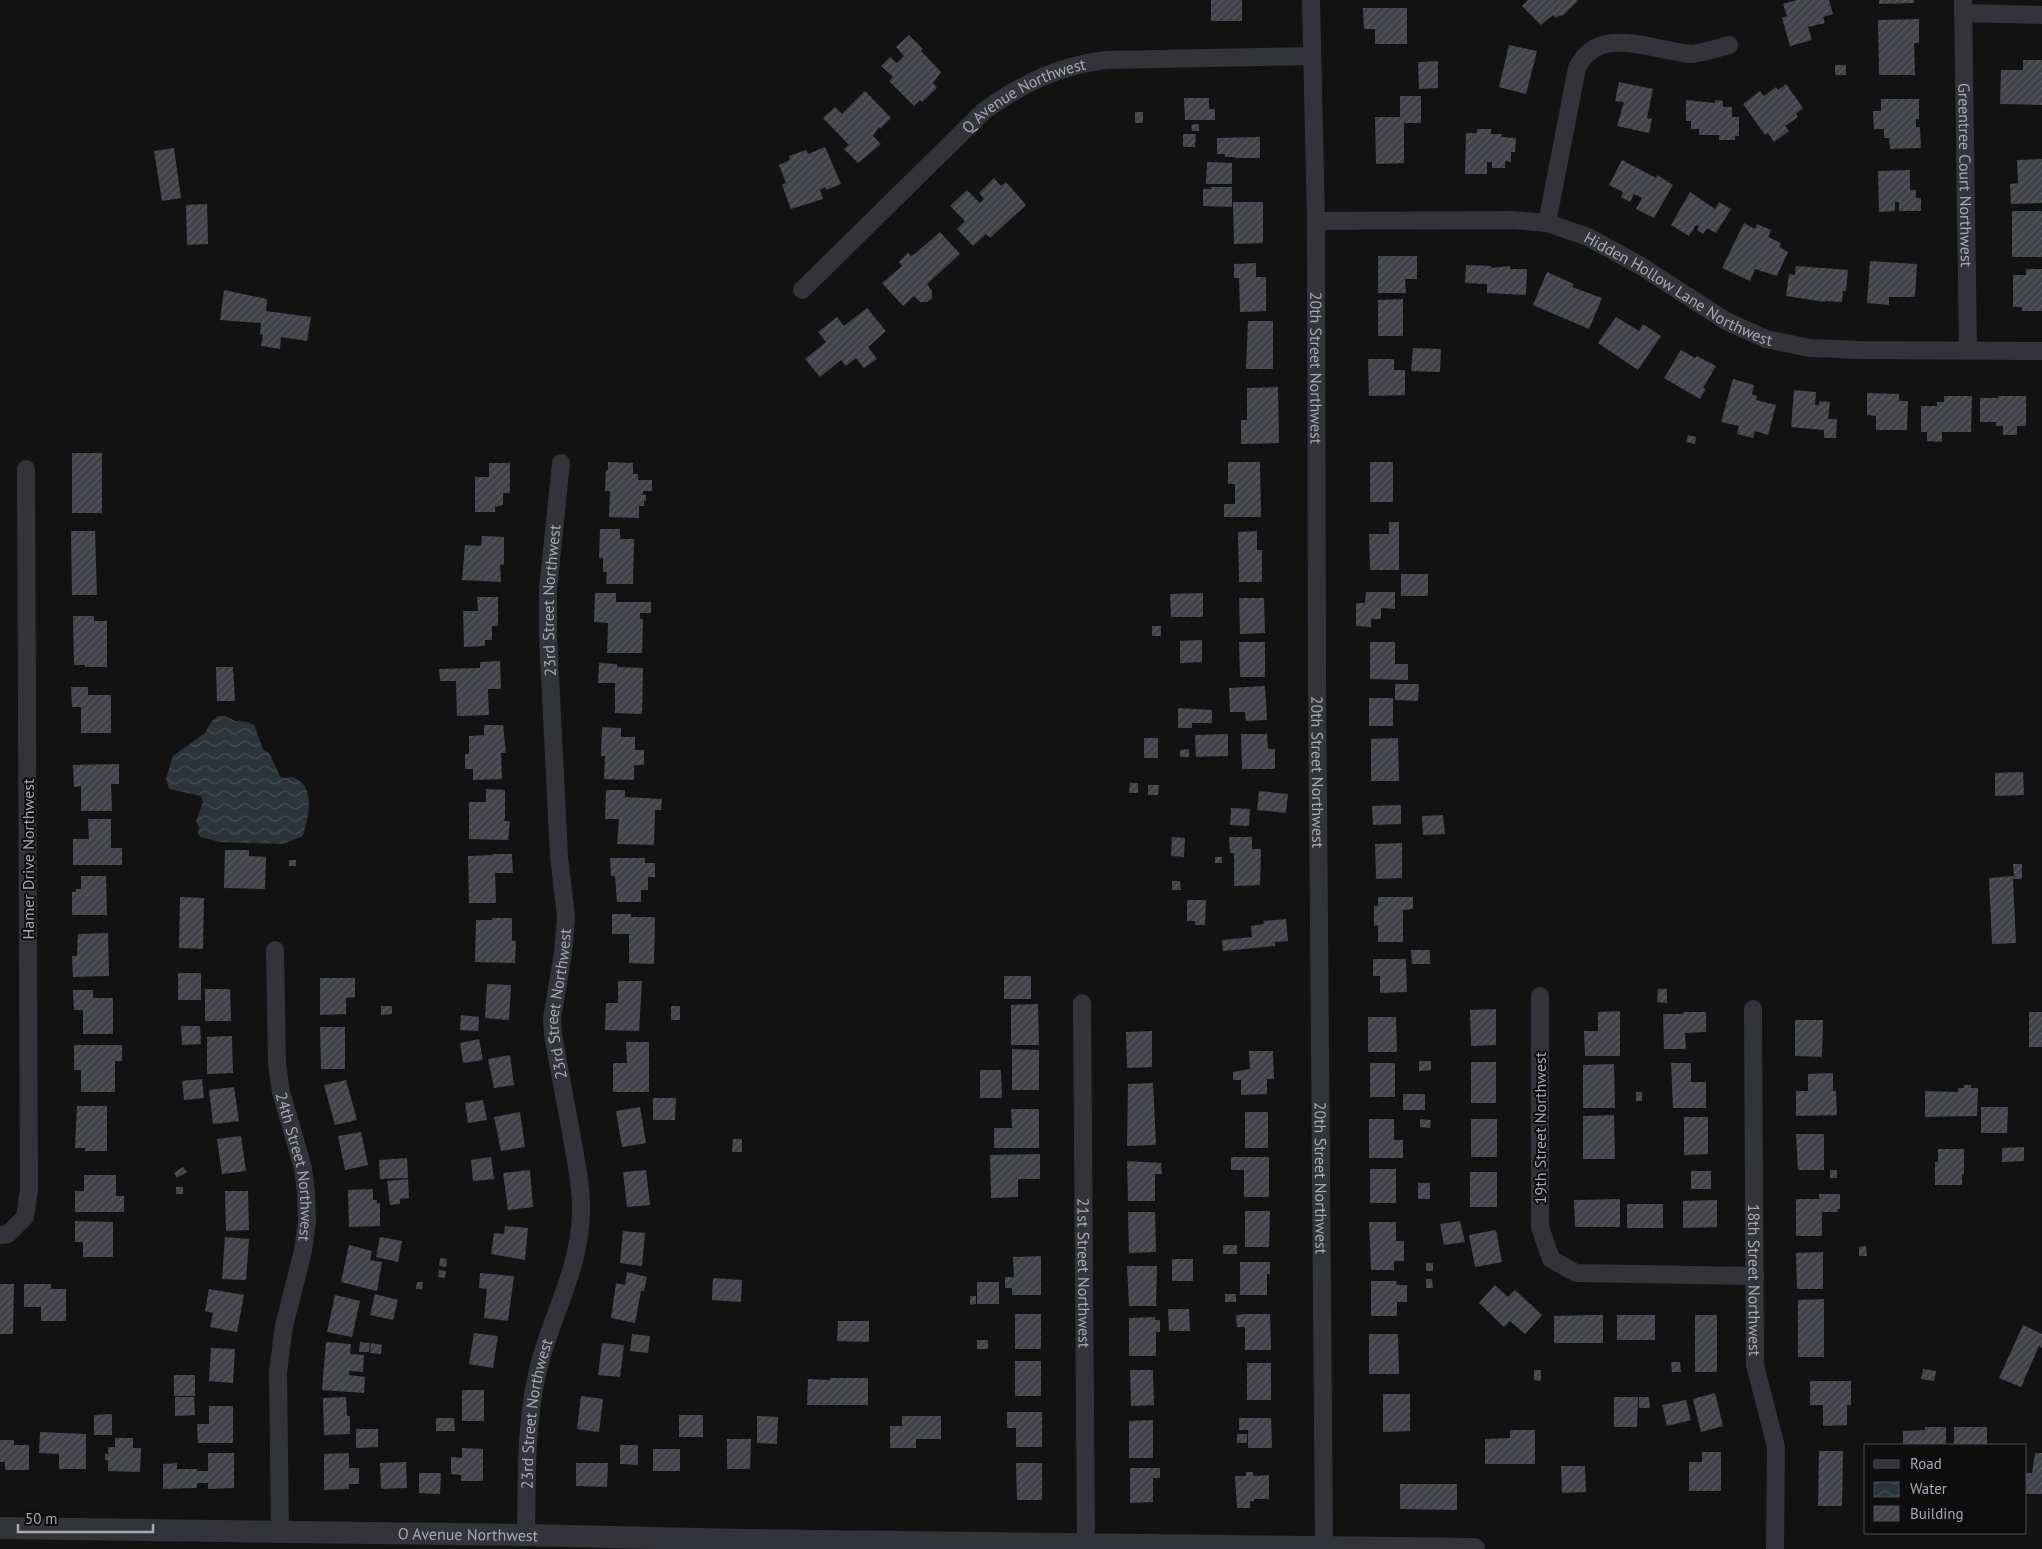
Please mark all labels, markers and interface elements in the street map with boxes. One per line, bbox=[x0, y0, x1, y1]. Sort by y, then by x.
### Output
street label: Q Avenue Northwest bbox=[957, 54, 1088, 137]
street label: Greentree Court Northwest bbox=[1954, 83, 1977, 268]
street label: Hidden Hollow Lane Northwest bbox=[1581, 227, 1775, 350]
street label: 20th Street Northwest bbox=[1306, 292, 1326, 445]
street label: 23rd Street Northwest bbox=[538, 523, 565, 677]
street label: 20th Street Northwest bbox=[1307, 696, 1328, 849]
street label: Hamer Drive Northwest bbox=[18, 778, 38, 939]
street label: 23rd Street Northwest bbox=[542, 927, 575, 1081]
street label: 19th Street Northwest bbox=[1530, 1051, 1550, 1204]
street label: 24th Street Northwest bbox=[272, 1090, 317, 1243]
street label: 20th Street Northwest bbox=[1310, 1102, 1332, 1255]
street label: 21st Street Northwest bbox=[1073, 1198, 1095, 1349]
street label: 18th Street Northwest bbox=[1744, 1204, 1765, 1357]
street label: 23rd Street Northwest bbox=[517, 1335, 557, 1489]
legend bbox=[1864, 1444, 2027, 1534]
text: Road bbox=[1910, 1454, 1942, 1473]
text: Water bbox=[1910, 1479, 1947, 1498]
scale bar bbox=[18, 1502, 152, 1534]
text: Building bbox=[1910, 1504, 1964, 1523]
text: 50 m bbox=[25, 1509, 58, 1528]
street label: O Avenue Northwest bbox=[398, 1523, 539, 1545]

